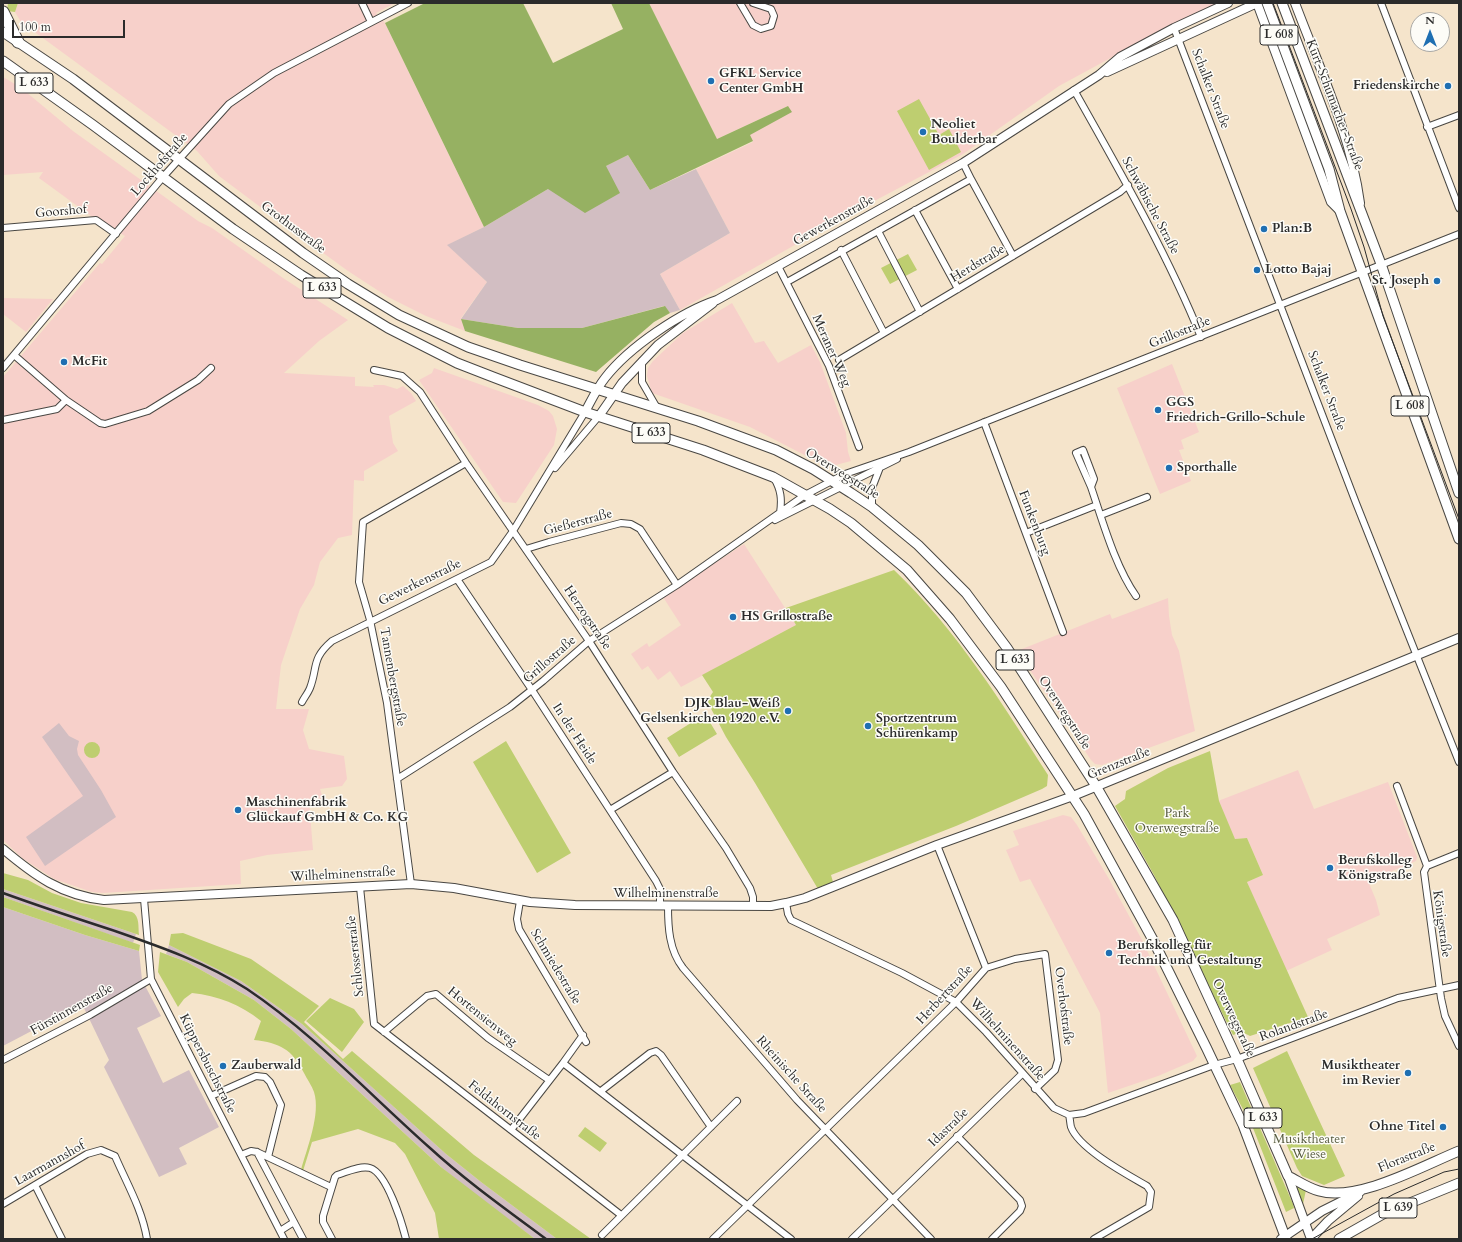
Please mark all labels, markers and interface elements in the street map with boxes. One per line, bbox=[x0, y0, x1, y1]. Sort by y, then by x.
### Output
scale bar bbox=[14, 12, 127, 38]
north arrow bbox=[1410, 12, 1450, 52]
text: N bbox=[1425, 13, 1435, 28]
text: 100 m bbox=[19, 19, 51, 35]
road number: L 608 bbox=[1260, 25, 1298, 45]
street label: Kurt-Schumacher-Straße bbox=[1302, 37, 1366, 173]
street label: Schalker Straße bbox=[1188, 47, 1232, 131]
place label: GFKL Service Center GmbH bbox=[719, 66, 803, 97]
road number: L 633 bbox=[15, 73, 53, 93]
marker: GFKL Service Center GmbH bbox=[706, 76, 716, 86]
place label: Friedenskirche bbox=[1353, 78, 1440, 94]
marker: Friedenskirche bbox=[1443, 81, 1453, 91]
place label: Neoliet Boulderbar bbox=[931, 117, 997, 148]
marker: Neoliet Boulderbar bbox=[918, 127, 928, 137]
street label: Lockhofstraße bbox=[128, 130, 192, 200]
street label: Schwäbische Straße bbox=[1118, 155, 1182, 257]
street label: Gewerkenstraße bbox=[791, 192, 877, 250]
street label: Grothusstraße bbox=[257, 199, 329, 257]
street label: Goorshof bbox=[35, 202, 87, 222]
place label: Plan:B bbox=[1272, 221, 1312, 237]
marker: Plan:B bbox=[1259, 224, 1269, 234]
street label: Herdstraße bbox=[948, 242, 1008, 286]
place label: Lotto Bajaj bbox=[1265, 262, 1332, 278]
marker: Lotto Bajaj bbox=[1252, 265, 1262, 275]
place label: St. Joseph bbox=[1372, 273, 1429, 289]
marker: St. Joseph bbox=[1432, 276, 1442, 286]
road number: L 633 bbox=[303, 278, 341, 298]
street label: Meraner Weg bbox=[808, 312, 854, 390]
street label: Grillostraße bbox=[1147, 314, 1213, 352]
street label: Schalker Straße bbox=[1304, 349, 1348, 433]
place label: McFit bbox=[72, 354, 107, 370]
marker: McFit bbox=[59, 357, 69, 367]
place label: GGS Friedrich-Grillo-Schule bbox=[1166, 395, 1305, 426]
road number: L 608 bbox=[1391, 396, 1429, 416]
marker: GGS Friedrich-Grillo-Schule bbox=[1153, 405, 1163, 415]
road number: L 633 bbox=[632, 423, 670, 443]
street label: Overwegstraße bbox=[802, 445, 882, 503]
place label: Sporthalle bbox=[1177, 460, 1237, 476]
marker: Sporthalle bbox=[1164, 463, 1174, 473]
street label: Funkenburg bbox=[1014, 488, 1054, 558]
street label: Gießerstraße bbox=[542, 506, 614, 540]
street label: Gewerkenstraße bbox=[376, 556, 464, 610]
street label: Herzogstraße bbox=[560, 583, 614, 653]
place label: HS Grillostraße bbox=[741, 609, 833, 625]
marker: HS Grillostraße bbox=[728, 612, 738, 622]
street label: Tannenbergstraße bbox=[376, 626, 408, 728]
street label: Grillostraße bbox=[520, 633, 580, 687]
road number: L 633 bbox=[996, 650, 1034, 670]
street label: Overwegstraße bbox=[1034, 673, 1094, 753]
place label: DJK Blau-Weiß Gelsenkirchen 1920 e.V. bbox=[640, 696, 780, 727]
street label: In der Heide bbox=[548, 701, 600, 767]
marker: DJK Blau-Weiß Gelsenkirchen 1920 e.V. bbox=[783, 706, 793, 716]
place label: Sportzentrum Schürenkamp bbox=[876, 711, 958, 742]
marker: Sportzentrum Schürenkamp bbox=[863, 721, 873, 731]
street label: Grenzstraße bbox=[1085, 744, 1153, 784]
place label: Maschinenfabrik Glückauf GmbH & Co. KG bbox=[246, 795, 408, 826]
marker: Maschinenfabrik Glückauf GmbH & Co. KG bbox=[233, 805, 243, 815]
park label: Park Overwegstraße bbox=[1135, 806, 1219, 837]
place label: Berufskolleg Königstraße bbox=[1338, 853, 1412, 884]
marker: Berufskolleg Königstraße bbox=[1325, 863, 1335, 873]
street label: Wilhelminenstraße bbox=[290, 864, 396, 886]
street label: Wilhelminenstraße bbox=[613, 886, 719, 902]
street label: Königstraße bbox=[1429, 889, 1453, 959]
street label: Schlosserstraße bbox=[344, 915, 368, 997]
street label: Schmiedestraße bbox=[526, 926, 584, 1008]
place label: Berufskolleg für Technik und Gestaltung bbox=[1117, 938, 1262, 969]
marker: Berufskolleg für Technik und Gestaltung bbox=[1104, 948, 1114, 958]
street label: Herbertstraße bbox=[913, 962, 977, 1028]
street label: Overhofstraße bbox=[1050, 966, 1076, 1046]
street label: Overwegstraße bbox=[1208, 976, 1258, 1060]
street label: Fürstinnenstraße bbox=[28, 981, 116, 1039]
street label: Hortensienweg bbox=[444, 984, 520, 1050]
street label: Wilhelminenstraße bbox=[966, 996, 1048, 1084]
street label: Rolandstraße bbox=[1258, 1006, 1330, 1046]
street label: Küppersbuschstraße bbox=[175, 1012, 239, 1116]
street label: Rheinische Straße bbox=[752, 1033, 830, 1117]
place label: Zauberwald bbox=[231, 1058, 301, 1074]
place label: Musiktheater im Revier bbox=[1321, 1058, 1400, 1089]
marker: Zauberwald bbox=[218, 1061, 228, 1071]
marker: Musiktheater im Revier bbox=[1403, 1068, 1413, 1078]
street label: Feldahornstraße bbox=[465, 1078, 543, 1144]
street label: Idastraße bbox=[926, 1105, 972, 1151]
road number: L 633 bbox=[1244, 1108, 1282, 1128]
place label: Ohne Titel bbox=[1369, 1119, 1435, 1135]
marker: Ohne Titel bbox=[1438, 1122, 1448, 1132]
park label: Musiktheater Wiese bbox=[1273, 1132, 1345, 1163]
street label: Laarmannshof bbox=[12, 1138, 88, 1190]
street label: Florastraße bbox=[1376, 1139, 1438, 1177]
road number: L 639 bbox=[1379, 1198, 1417, 1218]

